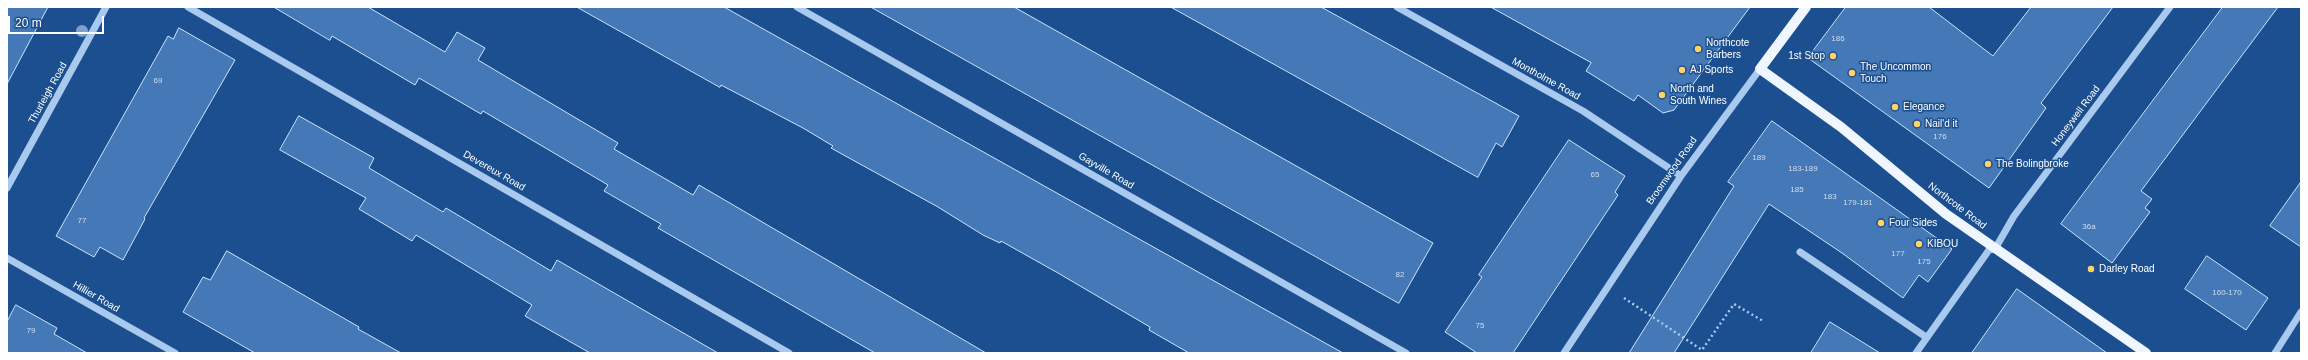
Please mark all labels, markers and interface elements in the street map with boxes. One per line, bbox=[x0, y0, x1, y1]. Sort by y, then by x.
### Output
scale bar bbox=[10, 8, 106, 34]
text: 20 m bbox=[15, 16, 42, 30]
house number: 186 bbox=[1831, 34, 1845, 44]
place label: Northcote Barbers bbox=[1706, 37, 1749, 60]
marker: Northcote Barbers bbox=[1693, 44, 1703, 54]
place label: 1st Stop bbox=[1788, 50, 1825, 62]
marker: 1st Stop bbox=[1828, 51, 1838, 61]
street label: Montholme Road bbox=[1510, 55, 1582, 103]
street label: Thurleigh Road bbox=[26, 60, 70, 126]
place label: The Uncommon Touch bbox=[1860, 61, 1931, 84]
place label: AJ Sports bbox=[1690, 64, 1733, 76]
marker: AJ Sports bbox=[1677, 65, 1687, 75]
marker: The Uncommon Touch bbox=[1847, 68, 1857, 78]
house number: 69 bbox=[154, 76, 162, 86]
place label: North and South Wines bbox=[1670, 83, 1727, 106]
street label: Honeywell Road bbox=[2049, 83, 2103, 149]
marker: North and South Wines bbox=[1657, 90, 1667, 100]
place label: Elegance bbox=[1903, 101, 1945, 113]
marker: Elegance bbox=[1890, 102, 1900, 112]
place label: Nail'd it bbox=[1925, 118, 1957, 130]
marker: Nail'd it bbox=[1912, 119, 1922, 129]
house number: 176 bbox=[1933, 132, 1947, 142]
street label: Broomwood Road bbox=[1644, 135, 1700, 207]
street label: Devereux Road bbox=[461, 148, 527, 194]
street label: Gayville Road bbox=[1076, 150, 1136, 192]
house number: 189 bbox=[1752, 153, 1766, 163]
place label: The Bolingbroke bbox=[1996, 158, 2069, 170]
marker: The Bolingbroke bbox=[1983, 159, 1993, 169]
house number: 183-189 bbox=[1788, 164, 1818, 174]
house number: 65 bbox=[1591, 170, 1599, 180]
street label: Northcote Road bbox=[1925, 180, 1989, 232]
house number: 185 bbox=[1790, 185, 1804, 195]
house number: 183 bbox=[1823, 192, 1837, 202]
house number: 179-181 bbox=[1843, 198, 1873, 208]
house number: 77 bbox=[78, 216, 86, 226]
place label: Four Sides bbox=[1889, 217, 1937, 229]
marker: Four Sides bbox=[1876, 218, 1886, 228]
house number: 36a bbox=[2082, 222, 2096, 232]
place label: KIBOU bbox=[1927, 238, 1958, 250]
marker: KIBOU bbox=[1914, 239, 1924, 249]
house number: 177 bbox=[1891, 249, 1905, 259]
house number: 175 bbox=[1917, 257, 1931, 267]
place label: Darley Road bbox=[2099, 263, 2155, 275]
marker: Darley Road bbox=[2086, 264, 2096, 274]
house number: 82 bbox=[1396, 270, 1404, 280]
street label: Hillier Road bbox=[71, 279, 121, 315]
house number: 160-170 bbox=[2212, 288, 2242, 298]
house number: 75 bbox=[1476, 321, 1484, 331]
house number: 79 bbox=[27, 326, 35, 336]

